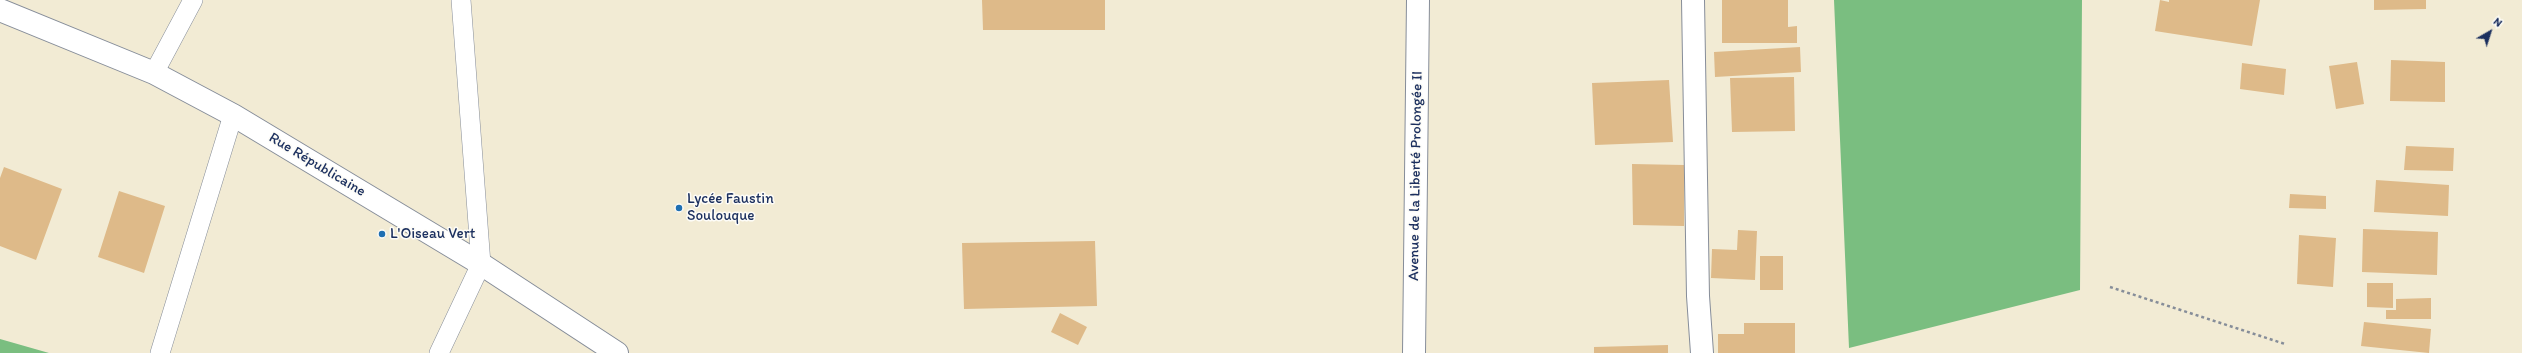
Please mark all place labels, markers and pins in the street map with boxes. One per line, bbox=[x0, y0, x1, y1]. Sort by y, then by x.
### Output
place label: Lycée Faustin Soulouque bbox=[687, 190, 774, 225]
marker: Lycée Faustin Soulouque bbox=[674, 203, 684, 213]
place label: L'Oiseau Vert bbox=[390, 225, 475, 243]
marker: L'Oiseau Vert bbox=[377, 229, 387, 239]

